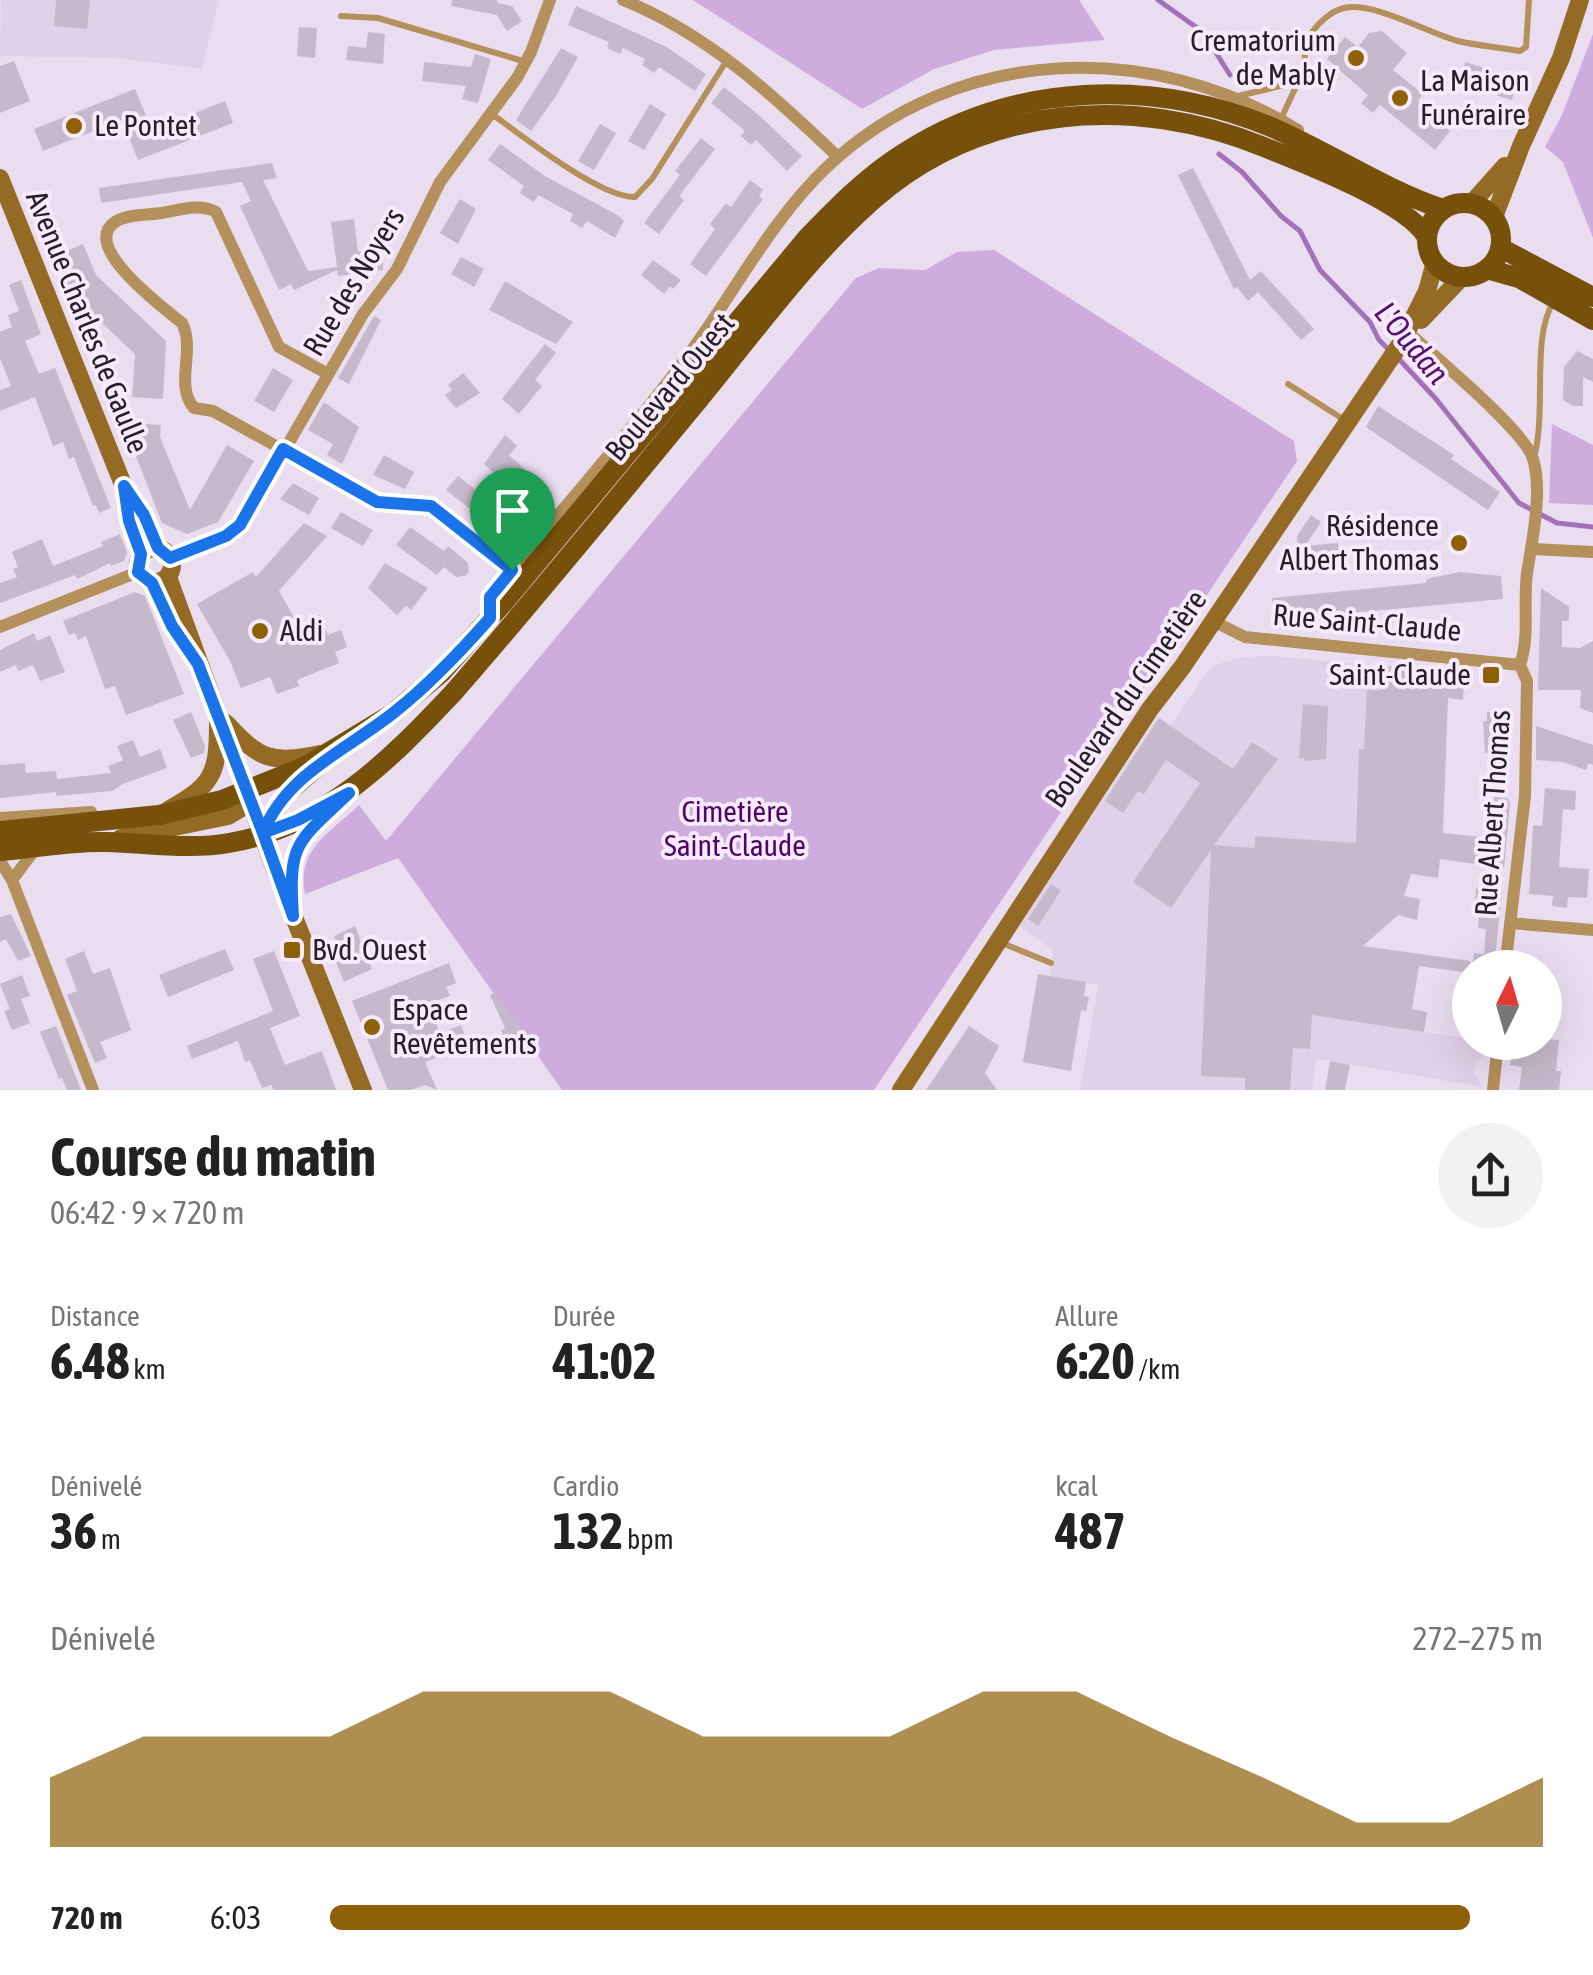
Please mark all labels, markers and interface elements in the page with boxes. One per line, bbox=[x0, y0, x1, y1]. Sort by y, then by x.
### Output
place label: Crematorium de Mably bbox=[1190, 23, 1336, 91]
marker: Crematorium de Mably bbox=[1345, 47, 1367, 69]
place label: La Maison Funéraire bbox=[1420, 63, 1530, 131]
marker: La Maison Funéraire bbox=[1389, 87, 1411, 109]
place label: Le Pontet bbox=[94, 108, 197, 142]
marker: Le Pontet bbox=[63, 115, 85, 137]
street label: Avenue Charles de Gaulle bbox=[20, 186, 156, 458]
street label: Rue des Noyers bbox=[296, 201, 411, 362]
water label: L'Oudan bbox=[1367, 294, 1457, 391]
street label: Boulevard Ouest bbox=[598, 306, 741, 467]
pin bbox=[470, 468, 555, 571]
icon: arrive bbox=[485, 483, 540, 538]
place label: Résidence Albert Thomas bbox=[1280, 508, 1439, 576]
marker: Résidence Albert Thomas bbox=[1448, 532, 1470, 554]
street label: Boulevard du Cimetière bbox=[1038, 583, 1213, 813]
street label: Rue Saint-Claude bbox=[1271, 597, 1463, 647]
place label: Aldi bbox=[280, 613, 323, 647]
marker: Aldi bbox=[249, 620, 271, 642]
place label: Saint-Claude bbox=[1329, 657, 1471, 691]
marker: Saint-Claude bbox=[1480, 664, 1502, 686]
street label: Rue Albert Thomas bbox=[1468, 709, 1516, 917]
park label: Cimetière Saint-Claude bbox=[664, 794, 806, 862]
place label: Bvd. Ouest bbox=[312, 932, 427, 966]
marker: Bvd. Ouest bbox=[281, 939, 303, 961]
north arrow bbox=[1452, 950, 1562, 1060]
map controls bbox=[1452, 950, 1562, 1060]
place label: Espace Revêtements bbox=[392, 992, 537, 1060]
marker: Espace Revêtements bbox=[361, 1016, 383, 1038]
button: share bbox=[1438, 1123, 1543, 1228]
text: Course du matin bbox=[50, 1125, 376, 1188]
text: 06:42 · 9 × 720 m bbox=[50, 1194, 244, 1231]
text: Distance bbox=[50, 1300, 140, 1332]
text: Durée bbox=[553, 1300, 615, 1332]
text: Allure bbox=[1055, 1300, 1118, 1332]
text: 6.48 bbox=[50, 1332, 129, 1390]
text: 41:02 bbox=[553, 1332, 657, 1390]
text: 6:20 bbox=[1055, 1332, 1135, 1390]
text: km bbox=[129, 1353, 166, 1385]
text: /km bbox=[1135, 1353, 1181, 1385]
text: Dénivelé bbox=[50, 1470, 142, 1502]
text: Cardio bbox=[553, 1470, 619, 1502]
text: kcal bbox=[1055, 1470, 1098, 1502]
text: 36 bbox=[50, 1502, 97, 1560]
text: 132 bbox=[553, 1502, 623, 1560]
text: 487 bbox=[1055, 1502, 1126, 1560]
text: m bbox=[97, 1523, 121, 1555]
text: bpm bbox=[623, 1523, 674, 1555]
text: Dénivelé bbox=[50, 1620, 155, 1657]
text: 272–275 m bbox=[1413, 1620, 1543, 1657]
text: 720 m bbox=[50, 1899, 123, 1936]
text: 6:03 bbox=[210, 1899, 261, 1936]

